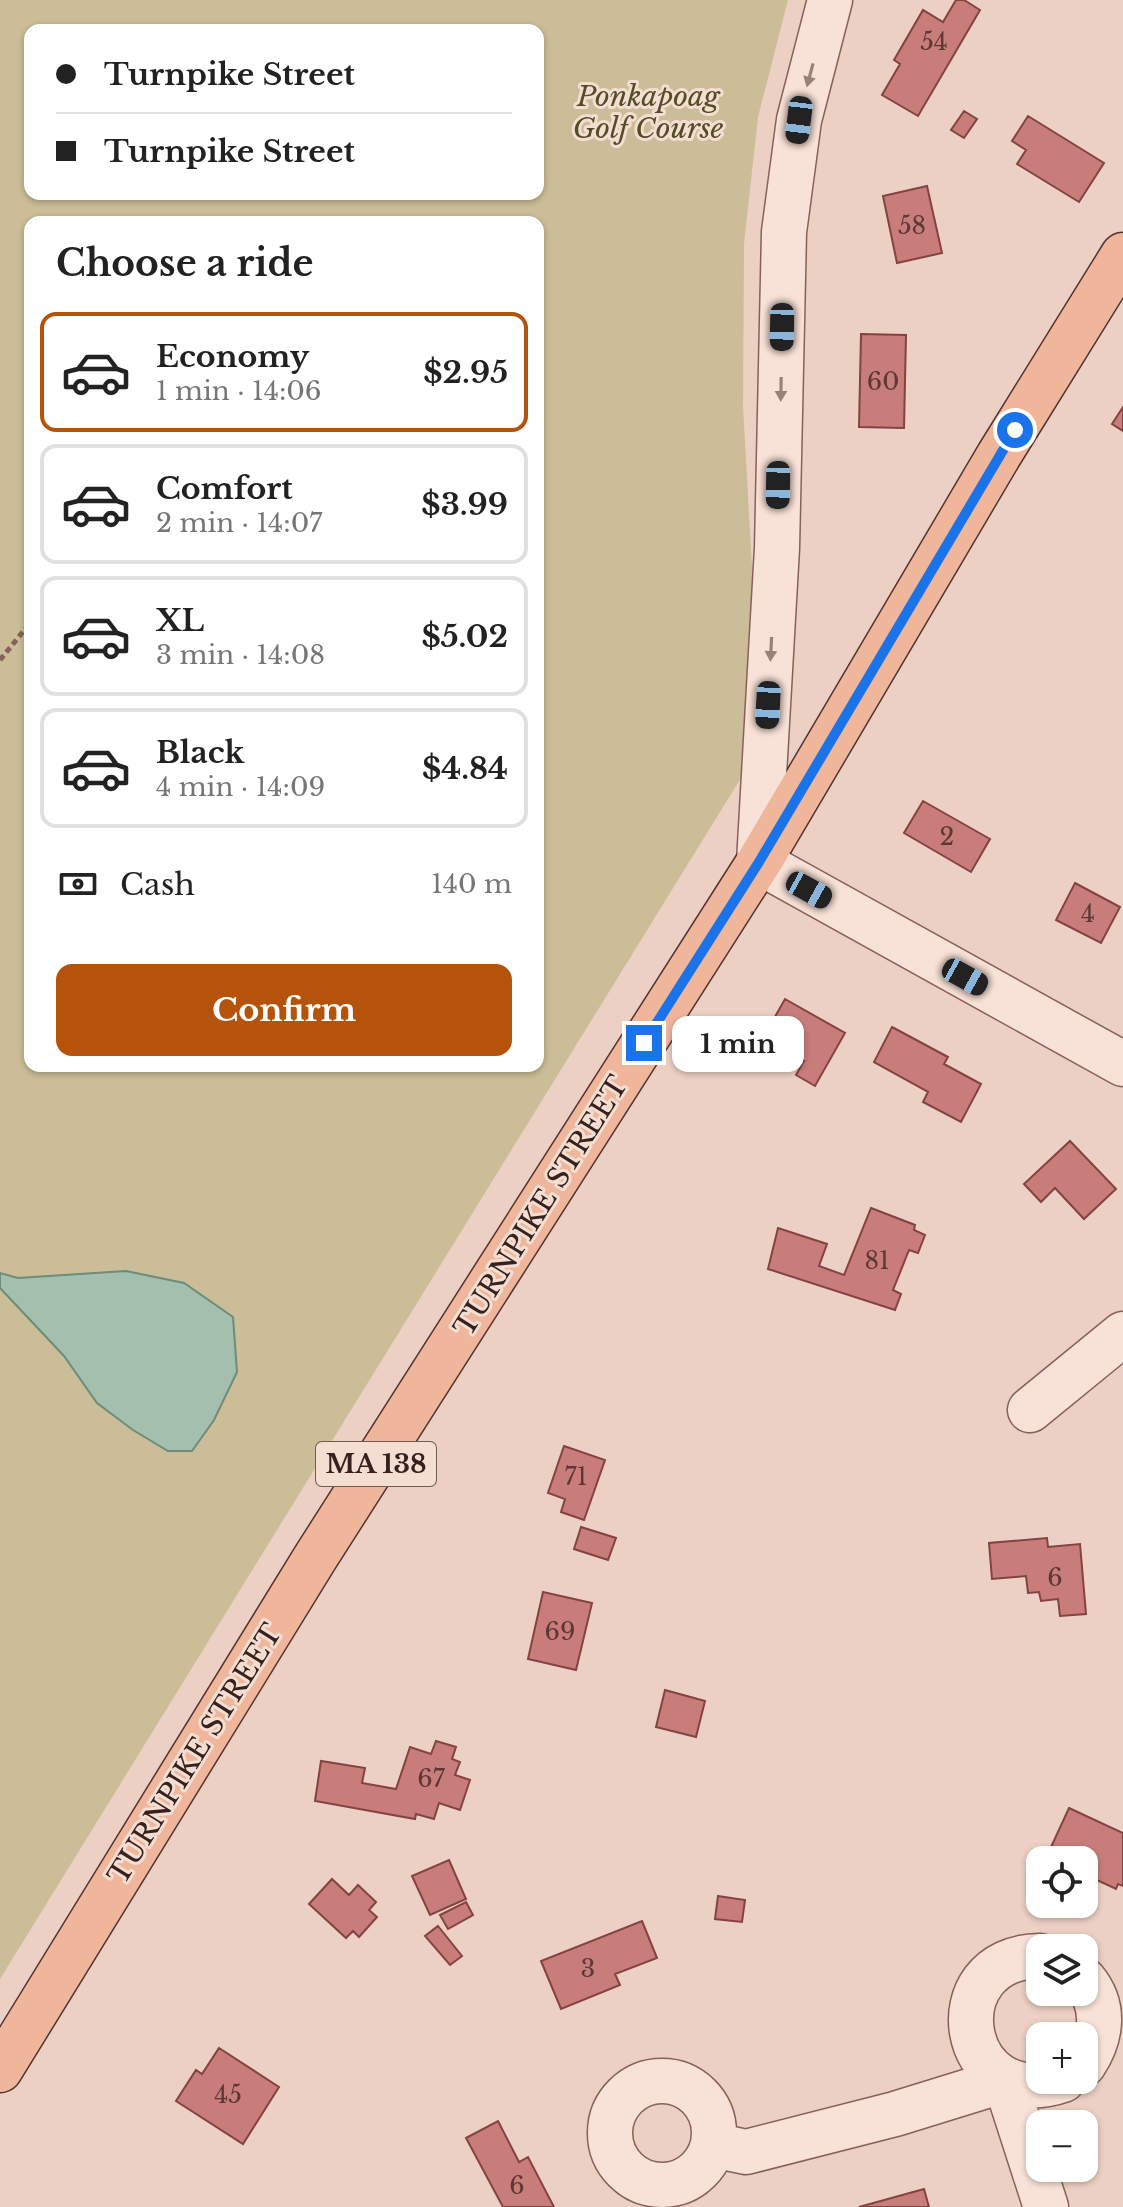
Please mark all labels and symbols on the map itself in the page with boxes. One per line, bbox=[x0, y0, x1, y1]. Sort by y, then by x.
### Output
house number: 54 bbox=[920, 27, 948, 56]
one-way arrow bbox=[803, 63, 815, 88]
park label: Ponkapoag Golf Course bbox=[573, 79, 724, 146]
car bbox=[784, 95, 814, 145]
house number: 58 bbox=[898, 211, 926, 240]
car bbox=[770, 303, 794, 351]
house number: 60 bbox=[867, 367, 899, 396]
one-way arrow bbox=[774, 377, 787, 402]
route start bbox=[997, 412, 1033, 448]
car bbox=[766, 461, 790, 509]
one-way arrow bbox=[764, 637, 777, 662]
car bbox=[755, 680, 781, 730]
house number: 2 bbox=[940, 822, 954, 851]
car bbox=[782, 868, 836, 912]
house number: 4 bbox=[1081, 899, 1095, 928]
car bbox=[938, 955, 992, 999]
callout: 1 min bbox=[672, 1015, 804, 1071]
route end bbox=[626, 1025, 662, 1061]
street label: TURNPIKE STREET bbox=[447, 1069, 636, 1343]
house number: 81 bbox=[864, 1246, 890, 1275]
road number: MA 138 bbox=[316, 1442, 436, 1486]
house number: 71 bbox=[565, 1462, 587, 1491]
house number: 6 bbox=[1047, 1563, 1063, 1592]
street label: TURNPIKE STREET bbox=[101, 1617, 290, 1891]
house number: 69 bbox=[545, 1617, 575, 1646]
house number: 67 bbox=[417, 1764, 446, 1793]
house number: 3 bbox=[581, 1954, 595, 1983]
house number: 45 bbox=[214, 2080, 242, 2109]
house number: 6 bbox=[509, 2171, 525, 2200]

